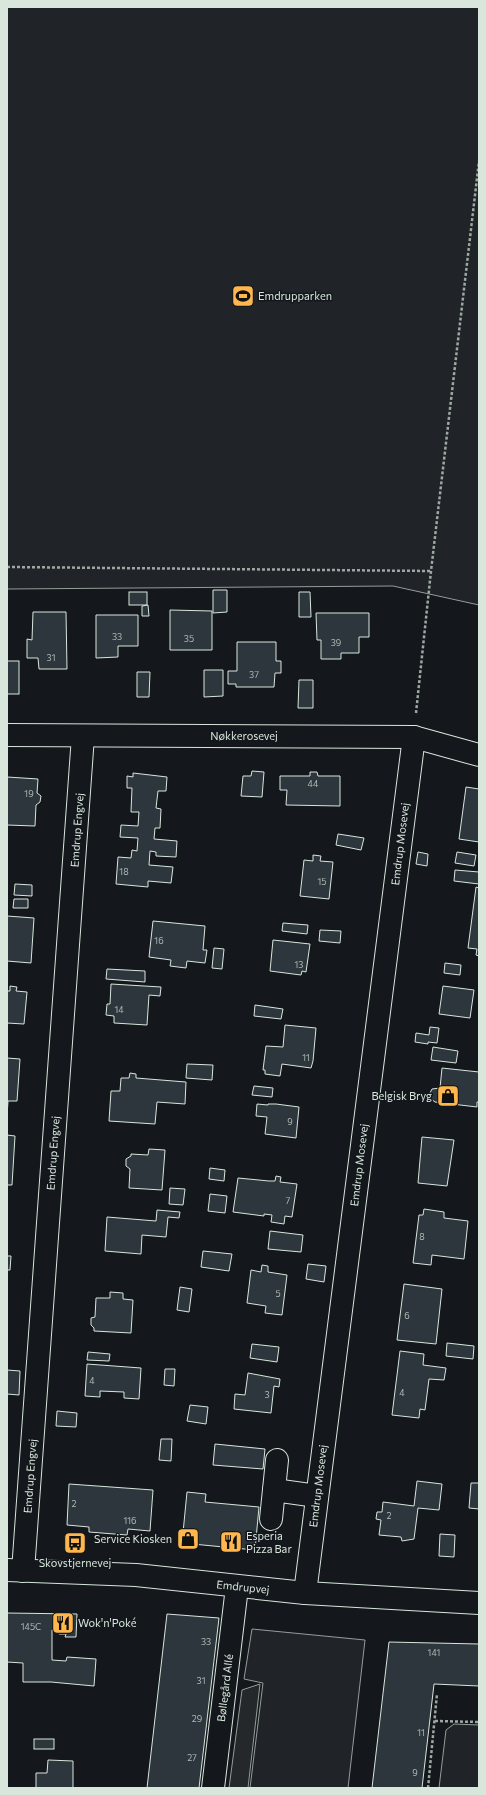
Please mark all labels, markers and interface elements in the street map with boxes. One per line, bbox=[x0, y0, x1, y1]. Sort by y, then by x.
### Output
sports icon: Emdrupparken bbox=[230, 283, 256, 309]
place label: Emdrupparken bbox=[258, 289, 332, 302]
house number: 33 bbox=[112, 631, 122, 642]
house number: 35 bbox=[184, 633, 194, 644]
house number: 39 bbox=[331, 637, 341, 648]
house number: 31 bbox=[47, 652, 55, 663]
house number: 37 bbox=[249, 669, 259, 680]
street label: Nøkkerosevej bbox=[210, 729, 278, 742]
house number: 44 bbox=[308, 778, 319, 789]
house number: 19 bbox=[24, 788, 34, 799]
street label: Emdrup Engvej bbox=[67, 792, 86, 868]
street label: Emdrup Mosevej bbox=[388, 802, 411, 886]
house number: 18 bbox=[119, 866, 129, 877]
house number: 15 bbox=[317, 876, 327, 887]
house number: 16 bbox=[154, 935, 164, 946]
house number: 13 bbox=[295, 959, 303, 970]
house number: 14 bbox=[114, 1004, 124, 1015]
house number: 11 bbox=[302, 1052, 310, 1063]
shop icon: Belgisk Bryg bbox=[435, 1083, 461, 1109]
place label: Belgisk Bryg bbox=[371, 1089, 432, 1102]
street label: Emdrup Engvej bbox=[43, 1115, 62, 1191]
house number: 9 bbox=[287, 1116, 293, 1127]
street label: Emdrup Mosevej bbox=[347, 1123, 370, 1207]
house number: 7 bbox=[286, 1195, 291, 1206]
house number: 8 bbox=[419, 1231, 425, 1242]
house number: 5 bbox=[275, 1288, 281, 1299]
house number: 6 bbox=[404, 1310, 410, 1321]
house number: 4 bbox=[89, 1375, 95, 1386]
house number: 4 bbox=[399, 1387, 405, 1398]
house number: 3 bbox=[264, 1389, 270, 1400]
street label: Emdrup Engvej bbox=[20, 1438, 39, 1514]
street label: Emdrup Mosevej bbox=[306, 1444, 329, 1528]
house number: 2 bbox=[72, 1498, 77, 1509]
house number: 2 bbox=[387, 1510, 392, 1521]
house number: 116 bbox=[123, 1515, 137, 1526]
shop icon: Service Kiosken bbox=[175, 1526, 201, 1552]
restaurant icon: Esperia Pizza Bar bbox=[218, 1529, 244, 1555]
place label: Esperia Pizza Bar bbox=[246, 1529, 292, 1555]
bus stop icon: Skovstjernevej bbox=[62, 1530, 88, 1556]
place label: Service Kiosken bbox=[94, 1532, 172, 1545]
place label: Skovstjernevej bbox=[39, 1556, 112, 1569]
street label: Emdrupvej bbox=[216, 1577, 270, 1596]
restaurant icon: Wok'n'Poké bbox=[50, 1610, 76, 1636]
place label: Wok'n'Poké bbox=[78, 1616, 137, 1629]
house number: 145C bbox=[21, 1621, 41, 1632]
house number: 33 bbox=[201, 1636, 211, 1647]
house number: 141 bbox=[428, 1647, 440, 1658]
street label: Bøllegård Allé bbox=[214, 1653, 235, 1723]
house number: 31 bbox=[197, 1675, 205, 1686]
house number: 29 bbox=[192, 1713, 202, 1724]
house number: 11 bbox=[417, 1727, 425, 1738]
house number: 27 bbox=[187, 1752, 197, 1763]
house number: 9 bbox=[412, 1767, 418, 1778]

